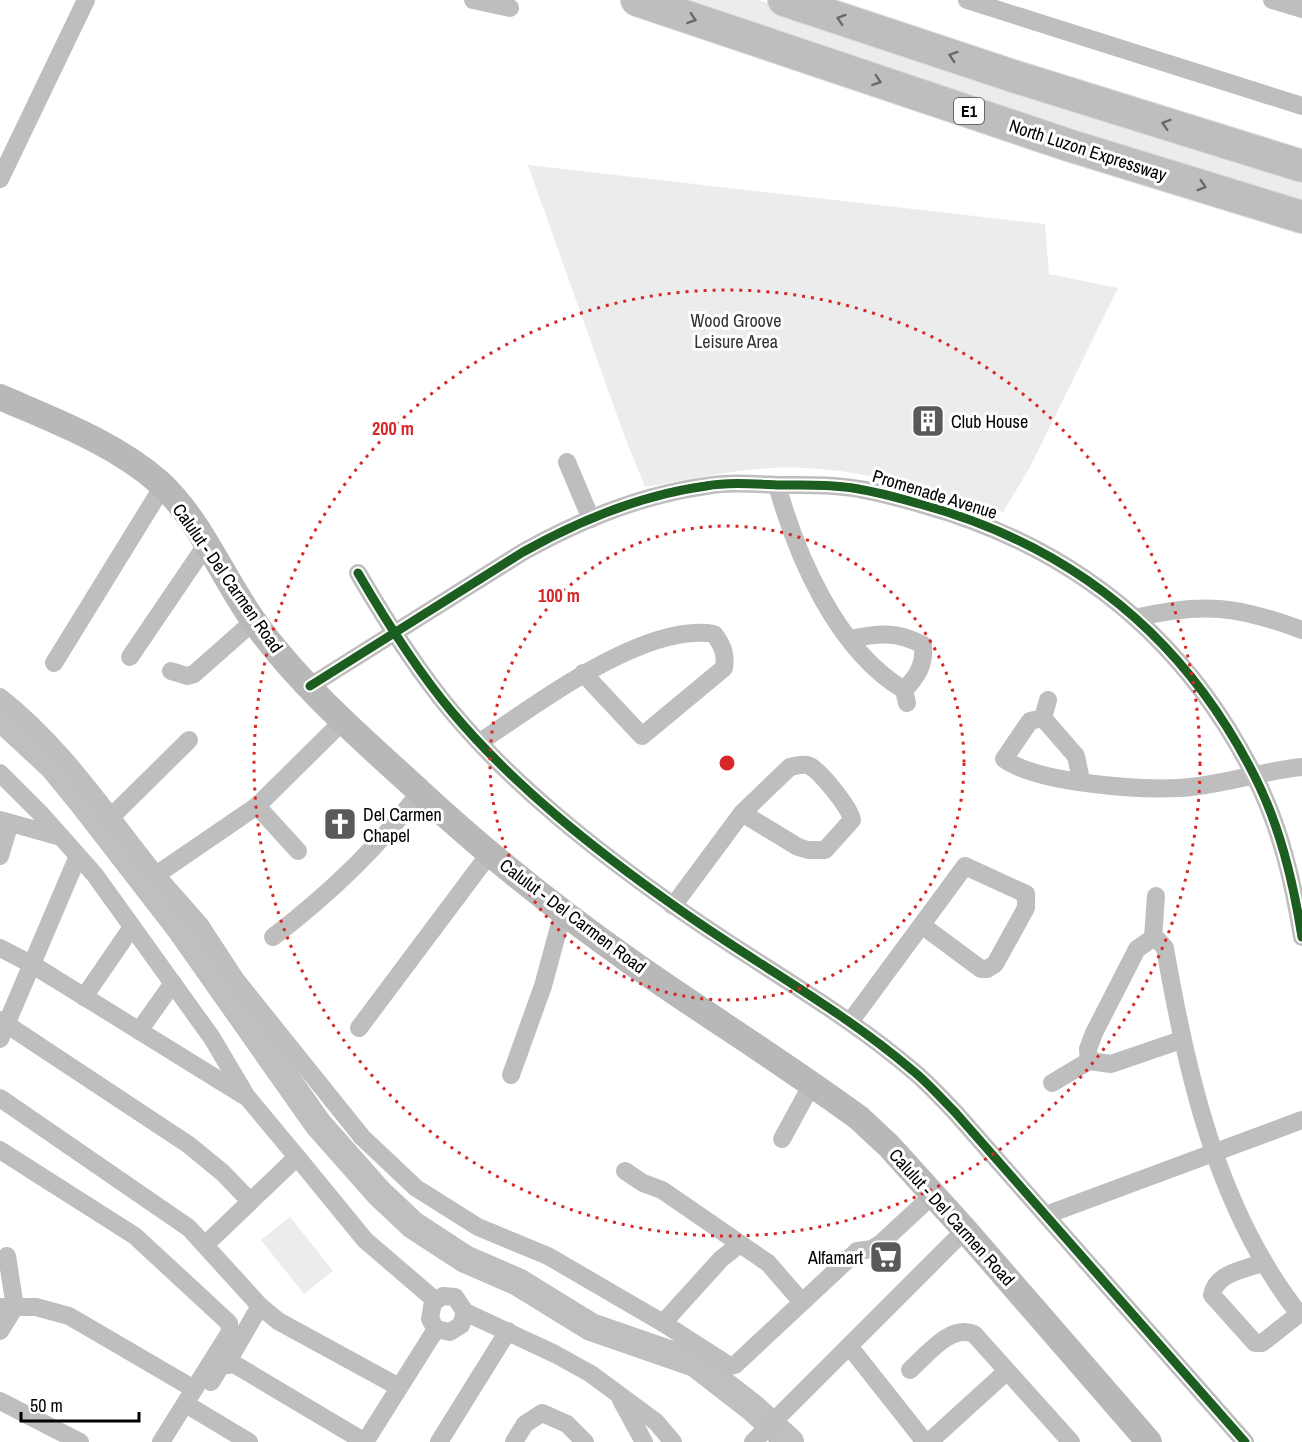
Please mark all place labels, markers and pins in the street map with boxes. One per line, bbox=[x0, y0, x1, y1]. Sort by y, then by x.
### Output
building icon: Club House bbox=[910, 403, 946, 439]
place label: Club House bbox=[951, 409, 1028, 434]
centre of rings bbox=[717, 753, 737, 773]
place label: Del Carmen Chapel bbox=[363, 802, 442, 848]
church icon: Del Carmen Chapel bbox=[322, 806, 358, 842]
supermarket icon: Alfamart bbox=[868, 1239, 904, 1275]
place label: Alfamart bbox=[807, 1245, 863, 1270]

